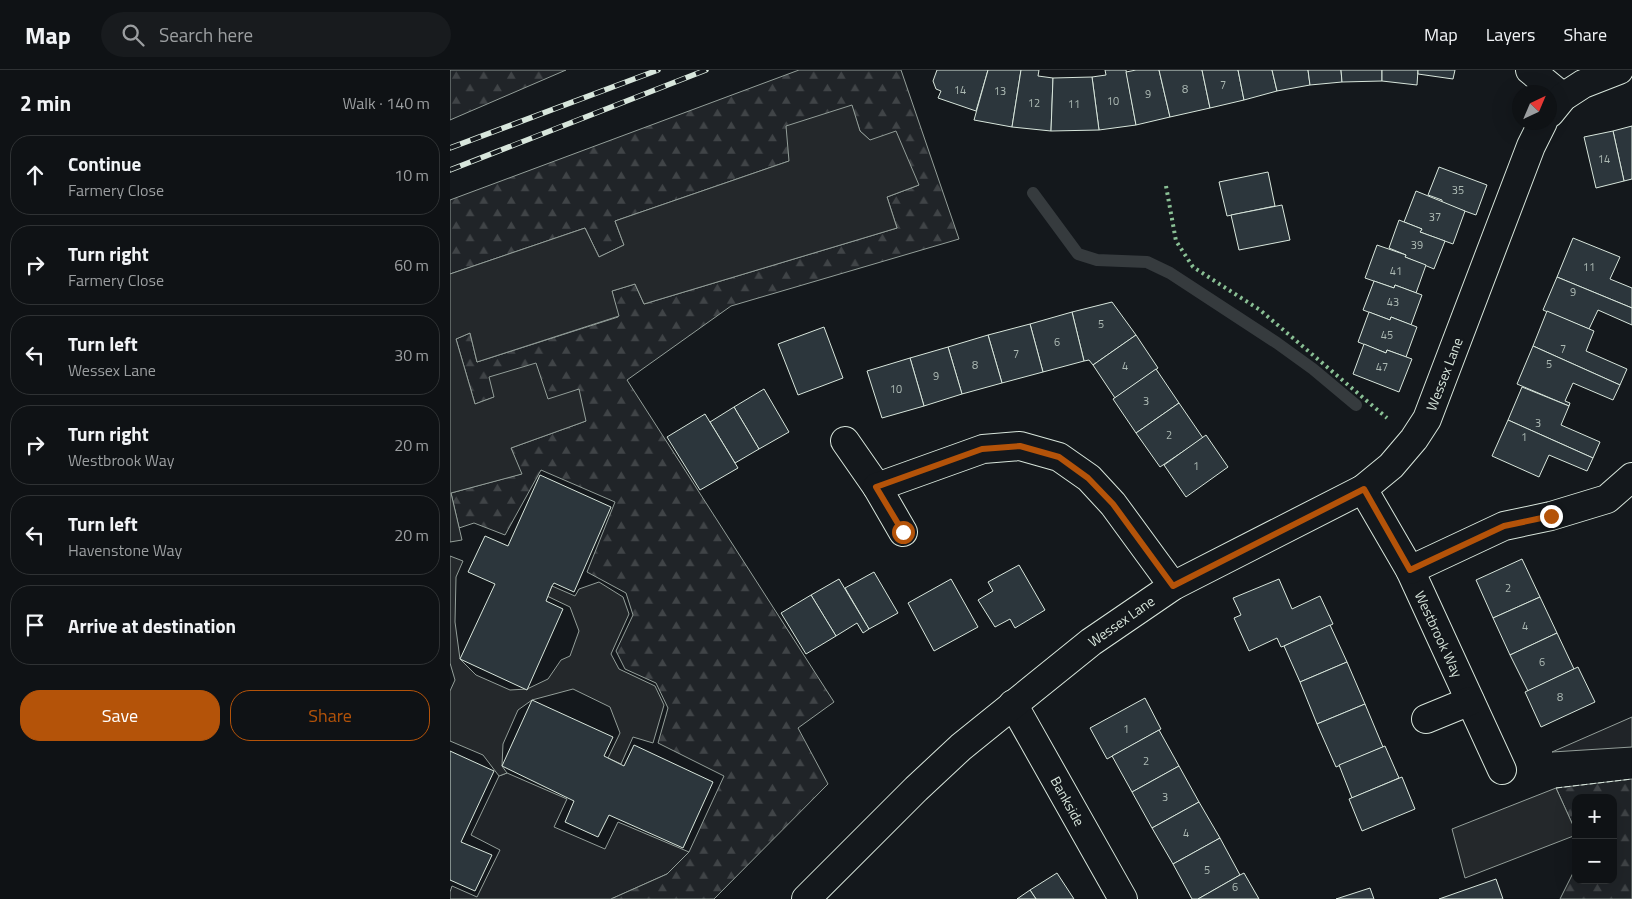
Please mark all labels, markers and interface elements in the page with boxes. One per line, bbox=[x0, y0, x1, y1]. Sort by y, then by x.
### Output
search box bbox=[101, 12, 451, 57]
text: Map bbox=[25, 17, 71, 53]
text: Search here bbox=[159, 20, 253, 49]
icon: search bbox=[119, 21, 147, 49]
text: Map bbox=[1424, 21, 1458, 48]
text: Layers bbox=[1486, 21, 1535, 48]
text: Share bbox=[1563, 21, 1607, 48]
house number: 7 bbox=[1220, 77, 1226, 93]
house number: 8 bbox=[1182, 81, 1188, 97]
house number: 14 bbox=[954, 82, 966, 98]
house number: 13 bbox=[994, 83, 1006, 99]
north arrow bbox=[1512, 85, 1557, 130]
house number: 9 bbox=[1145, 86, 1151, 102]
text: 2 min bbox=[20, 87, 71, 119]
text: Walk · 140 m bbox=[342, 91, 430, 115]
house number: 10 bbox=[1107, 93, 1119, 109]
house number: 12 bbox=[1028, 95, 1040, 111]
house number: 11 bbox=[1068, 96, 1080, 112]
text: Continue bbox=[68, 149, 141, 178]
house number: 14 bbox=[1598, 151, 1610, 167]
icon: ahead bbox=[21, 161, 49, 189]
text: 10 m bbox=[394, 163, 429, 187]
text: Farmery Close bbox=[68, 178, 164, 202]
house number: 35 bbox=[1452, 182, 1464, 198]
house number: 37 bbox=[1429, 209, 1441, 225]
house number: 39 bbox=[1411, 237, 1423, 253]
text: Turn right bbox=[68, 239, 149, 268]
icon: right bbox=[21, 251, 49, 279]
text: 60 m bbox=[394, 253, 429, 277]
house number: 11 bbox=[1583, 259, 1595, 275]
house number: 41 bbox=[1390, 263, 1402, 279]
text: Farmery Close bbox=[68, 268, 164, 292]
house number: 9 bbox=[1570, 284, 1576, 300]
house number: 43 bbox=[1387, 294, 1399, 310]
house number: 5 bbox=[1098, 316, 1104, 332]
house number: 45 bbox=[1381, 327, 1393, 343]
text: Turn left bbox=[68, 329, 138, 358]
house number: 6 bbox=[1054, 334, 1060, 350]
street label: Wessex Lane bbox=[1420, 334, 1468, 414]
icon: left bbox=[21, 341, 49, 369]
house number: 7 bbox=[1560, 341, 1566, 357]
text: 30 m bbox=[394, 343, 429, 367]
house number: 7 bbox=[1013, 346, 1019, 362]
house number: 5 bbox=[1546, 356, 1552, 372]
house number: 8 bbox=[972, 357, 978, 373]
text: Wessex Lane bbox=[68, 358, 156, 382]
house number: 4 bbox=[1122, 358, 1128, 374]
house number: 47 bbox=[1376, 359, 1388, 375]
house number: 9 bbox=[933, 368, 939, 384]
house number: 10 bbox=[890, 381, 902, 397]
house number: 3 bbox=[1143, 393, 1149, 409]
house number: 3 bbox=[1535, 415, 1541, 431]
text: Turn right bbox=[68, 419, 149, 448]
house number: 2 bbox=[1166, 427, 1172, 443]
house number: 1 bbox=[1521, 429, 1527, 445]
icon: right bbox=[21, 431, 49, 459]
text: 20 m bbox=[394, 433, 429, 457]
text: Westbrook Way bbox=[68, 448, 174, 472]
house number: 1 bbox=[1193, 458, 1199, 474]
route end bbox=[1540, 505, 1563, 528]
text: Turn left bbox=[68, 509, 138, 538]
icon: left bbox=[21, 521, 49, 549]
route start bbox=[892, 521, 915, 544]
text: 20 m bbox=[394, 523, 429, 547]
text: Havenstone Way bbox=[68, 538, 182, 562]
house number: 2 bbox=[1505, 580, 1511, 596]
street label: Westbrook Way bbox=[1410, 587, 1468, 681]
street label: Wessex Lane bbox=[1083, 590, 1159, 652]
icon: arrive bbox=[21, 611, 49, 639]
text: Arrive at destination bbox=[68, 611, 236, 640]
house number: 4 bbox=[1522, 618, 1528, 634]
house number: 6 bbox=[1539, 654, 1545, 670]
house number: 8 bbox=[1557, 689, 1563, 705]
button: Save bbox=[20, 690, 220, 741]
button: Share bbox=[230, 690, 430, 741]
house number: 1 bbox=[1123, 721, 1129, 737]
house number: 2 bbox=[1143, 753, 1149, 769]
street label: Bankside bbox=[1046, 772, 1090, 830]
house number: 3 bbox=[1162, 789, 1168, 805]
map controls bbox=[1572, 794, 1617, 884]
button: + bbox=[1572, 794, 1617, 839]
house number: 4 bbox=[1183, 825, 1189, 841]
button: − bbox=[1572, 839, 1617, 884]
house number: 5 bbox=[1204, 862, 1210, 878]
house number: 6 bbox=[1232, 879, 1238, 895]

